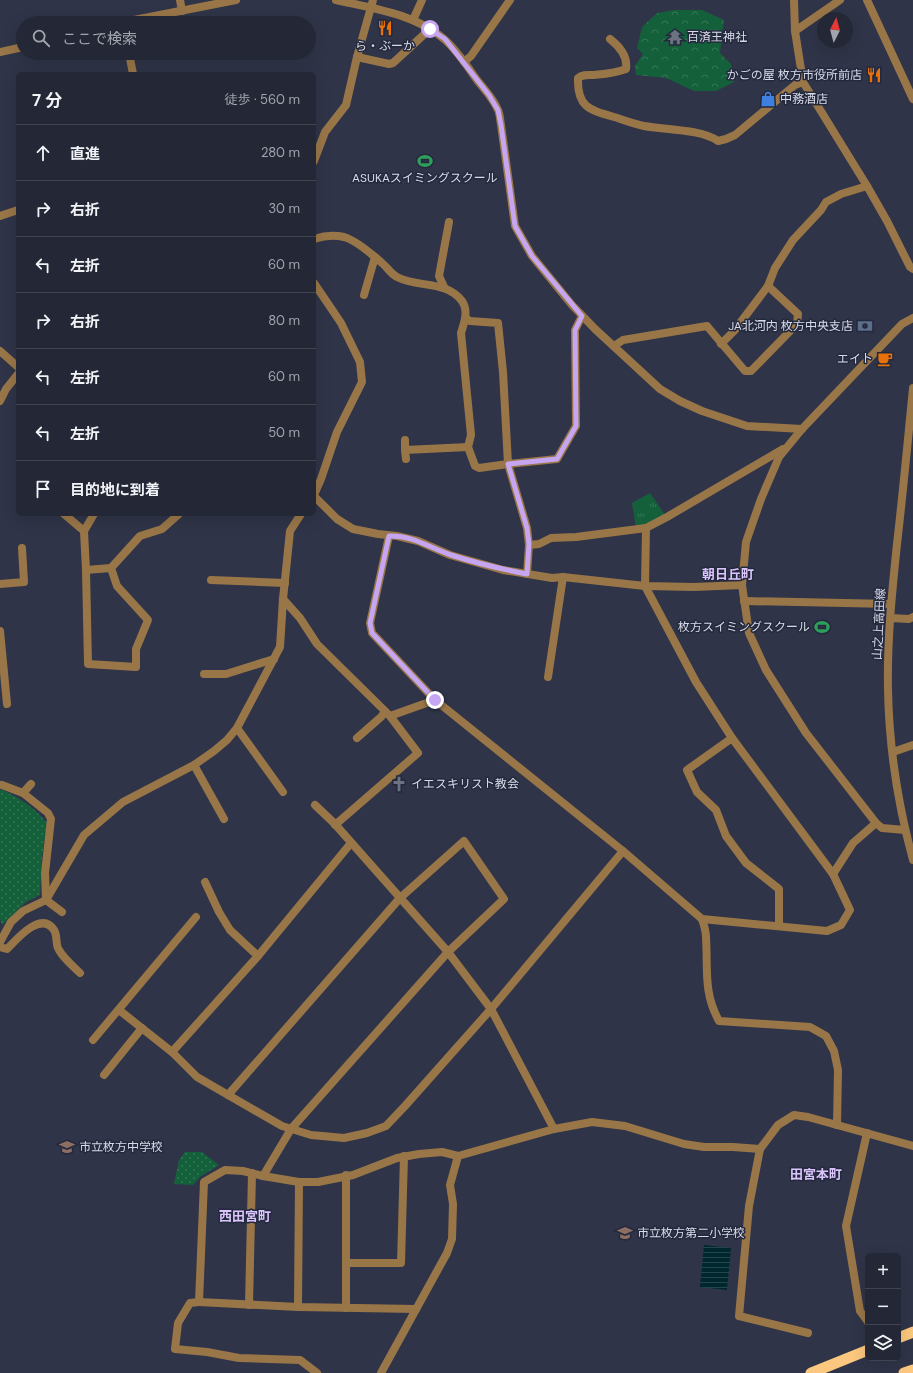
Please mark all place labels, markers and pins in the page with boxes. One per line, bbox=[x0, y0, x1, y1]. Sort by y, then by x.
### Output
restaurant icon: ら・ぶーか bbox=[376, 19, 394, 37]
temple icon: 百済王神社 bbox=[666, 28, 684, 46]
place label: 百済王神社 bbox=[687, 29, 747, 45]
place label: ら・ぶーか bbox=[355, 38, 415, 54]
restaurant icon: かごの屋 枚方市役所前店 bbox=[865, 66, 883, 84]
place label: かごの屋 枚方市役所前店 bbox=[727, 67, 862, 83]
shop icon: 中務酒店 bbox=[759, 90, 777, 108]
place label: 中務酒店 bbox=[780, 91, 828, 107]
sports icon: ASUKAスイミングスクール bbox=[416, 152, 434, 170]
place label: ASUKAスイミングスクール bbox=[352, 170, 498, 186]
bank icon: JA北河内 枚方中央支店 bbox=[856, 317, 874, 335]
place label: JA北河内 枚方中央支店 bbox=[728, 318, 853, 334]
cafe icon: エイト bbox=[876, 350, 894, 368]
place label: エイト bbox=[837, 351, 873, 367]
sports icon: 枚方スイミングスクール bbox=[813, 618, 831, 636]
place label: 枚方スイミングスクール bbox=[678, 619, 810, 635]
church icon: イエスキリスト教会 bbox=[390, 775, 408, 793]
place label: イエスキリスト教会 bbox=[411, 776, 519, 792]
school or university icon: 市立枚方中学校 bbox=[58, 1138, 76, 1156]
place label: 市立枚方中学校 bbox=[79, 1139, 163, 1155]
school or university icon: 市立枚方第二小学校 bbox=[616, 1224, 634, 1242]
place label: 市立枚方第二小学校 bbox=[637, 1225, 745, 1241]

